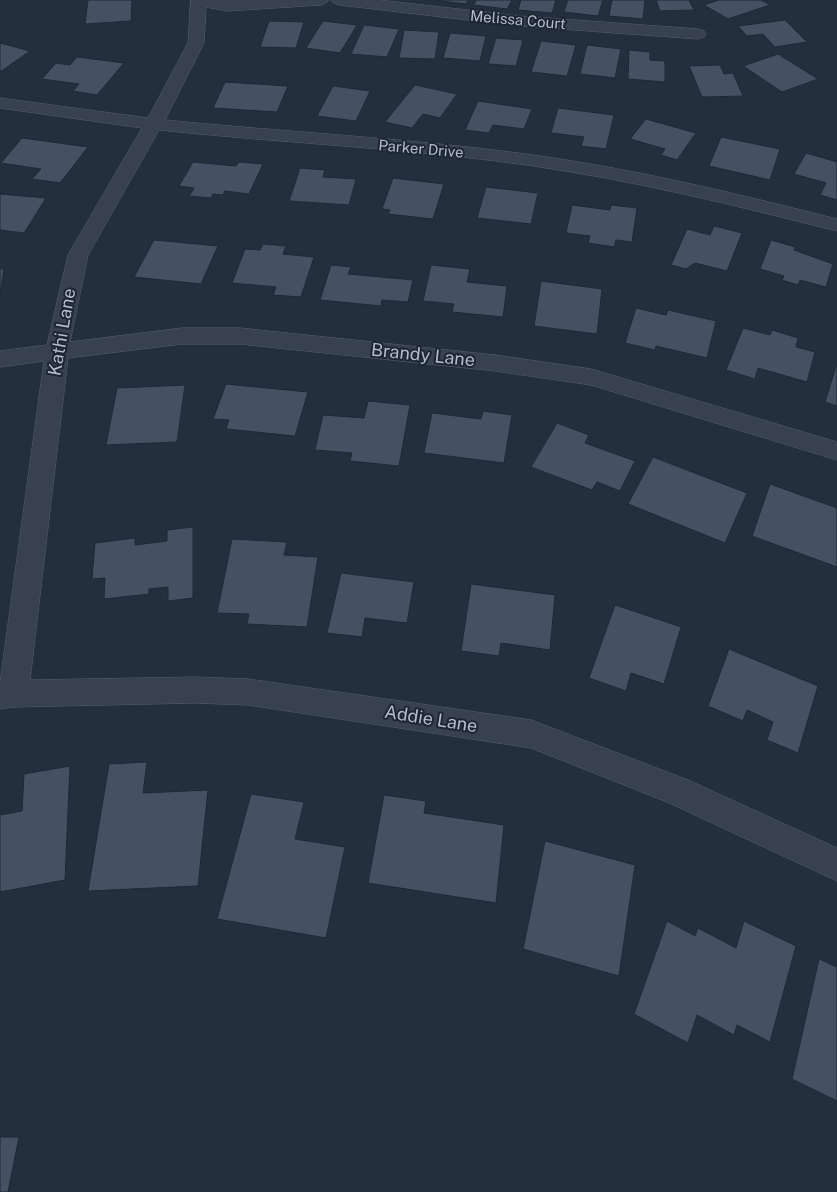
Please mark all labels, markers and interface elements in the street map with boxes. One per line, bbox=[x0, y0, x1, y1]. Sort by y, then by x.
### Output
street label: Melissa Court bbox=[469, 7, 567, 32]
street label: Parker Drive bbox=[378, 136, 464, 161]
street label: Kathi Lane bbox=[43, 286, 80, 377]
street label: Brandy Lane bbox=[370, 339, 476, 370]
street label: Addie Lane bbox=[383, 701, 479, 736]

